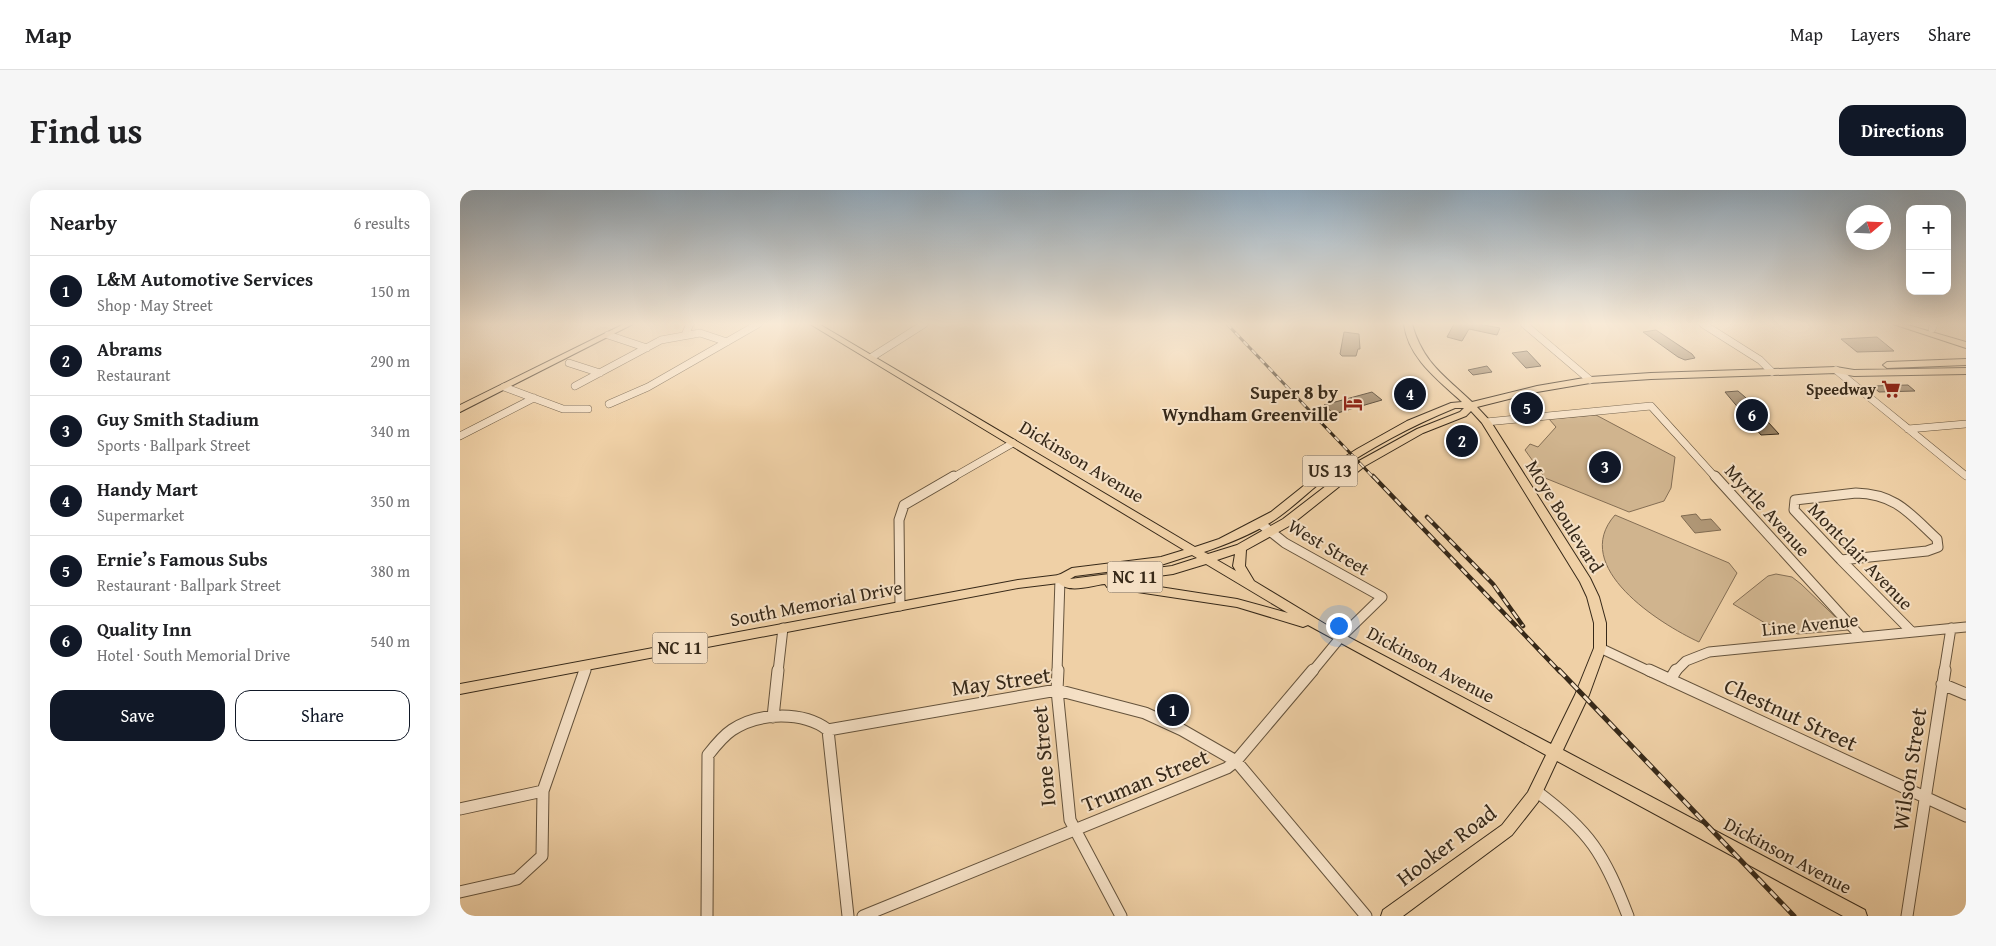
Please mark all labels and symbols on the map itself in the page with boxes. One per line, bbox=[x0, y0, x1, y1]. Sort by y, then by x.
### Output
north arrow bbox=[1846, 205, 1891, 250]
pin: 4 bbox=[1394, 375, 1426, 413]
place label: Speedway bbox=[1806, 377, 1877, 401]
place label: Super 8 by Wyndham Greenville bbox=[1162, 378, 1338, 428]
supermarket icon: Speedway bbox=[1880, 378, 1902, 400]
pin: 5 bbox=[1511, 389, 1543, 427]
hotel icon: Super 8 by Wyndham Greenville bbox=[1342, 392, 1364, 414]
pin: 6 bbox=[1736, 396, 1768, 434]
street label: Dickinson Avenue bbox=[1014, 413, 1150, 509]
pin: 2 bbox=[1446, 422, 1478, 460]
pin: 3 bbox=[1589, 448, 1621, 486]
street label: Moye Boulevard bbox=[1519, 454, 1611, 579]
road number: US 13 bbox=[1302, 456, 1358, 486]
street label: Myrtle Avenue bbox=[1719, 457, 1817, 563]
street label: Montclair Avenue bbox=[1802, 496, 1920, 616]
street label: West Street bbox=[1283, 512, 1375, 583]
road number: NC 11 bbox=[1108, 562, 1162, 592]
street label: South Memorial Drive bbox=[728, 573, 905, 633]
street label: Line Avenue bbox=[1760, 605, 1860, 643]
your location bbox=[1326, 613, 1352, 639]
street label: Dickinson Avenue bbox=[1362, 619, 1500, 710]
road number: NC 11 bbox=[652, 632, 708, 663]
street label: May Street bbox=[949, 658, 1053, 704]
street label: Chestnut Street bbox=[1719, 669, 1863, 759]
pin: 1 bbox=[1157, 691, 1189, 729]
street label: Ione Street bbox=[1023, 704, 1063, 808]
street label: Wilson Street bbox=[1884, 705, 1935, 833]
street label: Truman Street bbox=[1077, 740, 1214, 820]
street label: Hooker Road bbox=[1389, 797, 1503, 893]
street label: Dickinson Avenue bbox=[1719, 810, 1857, 901]

